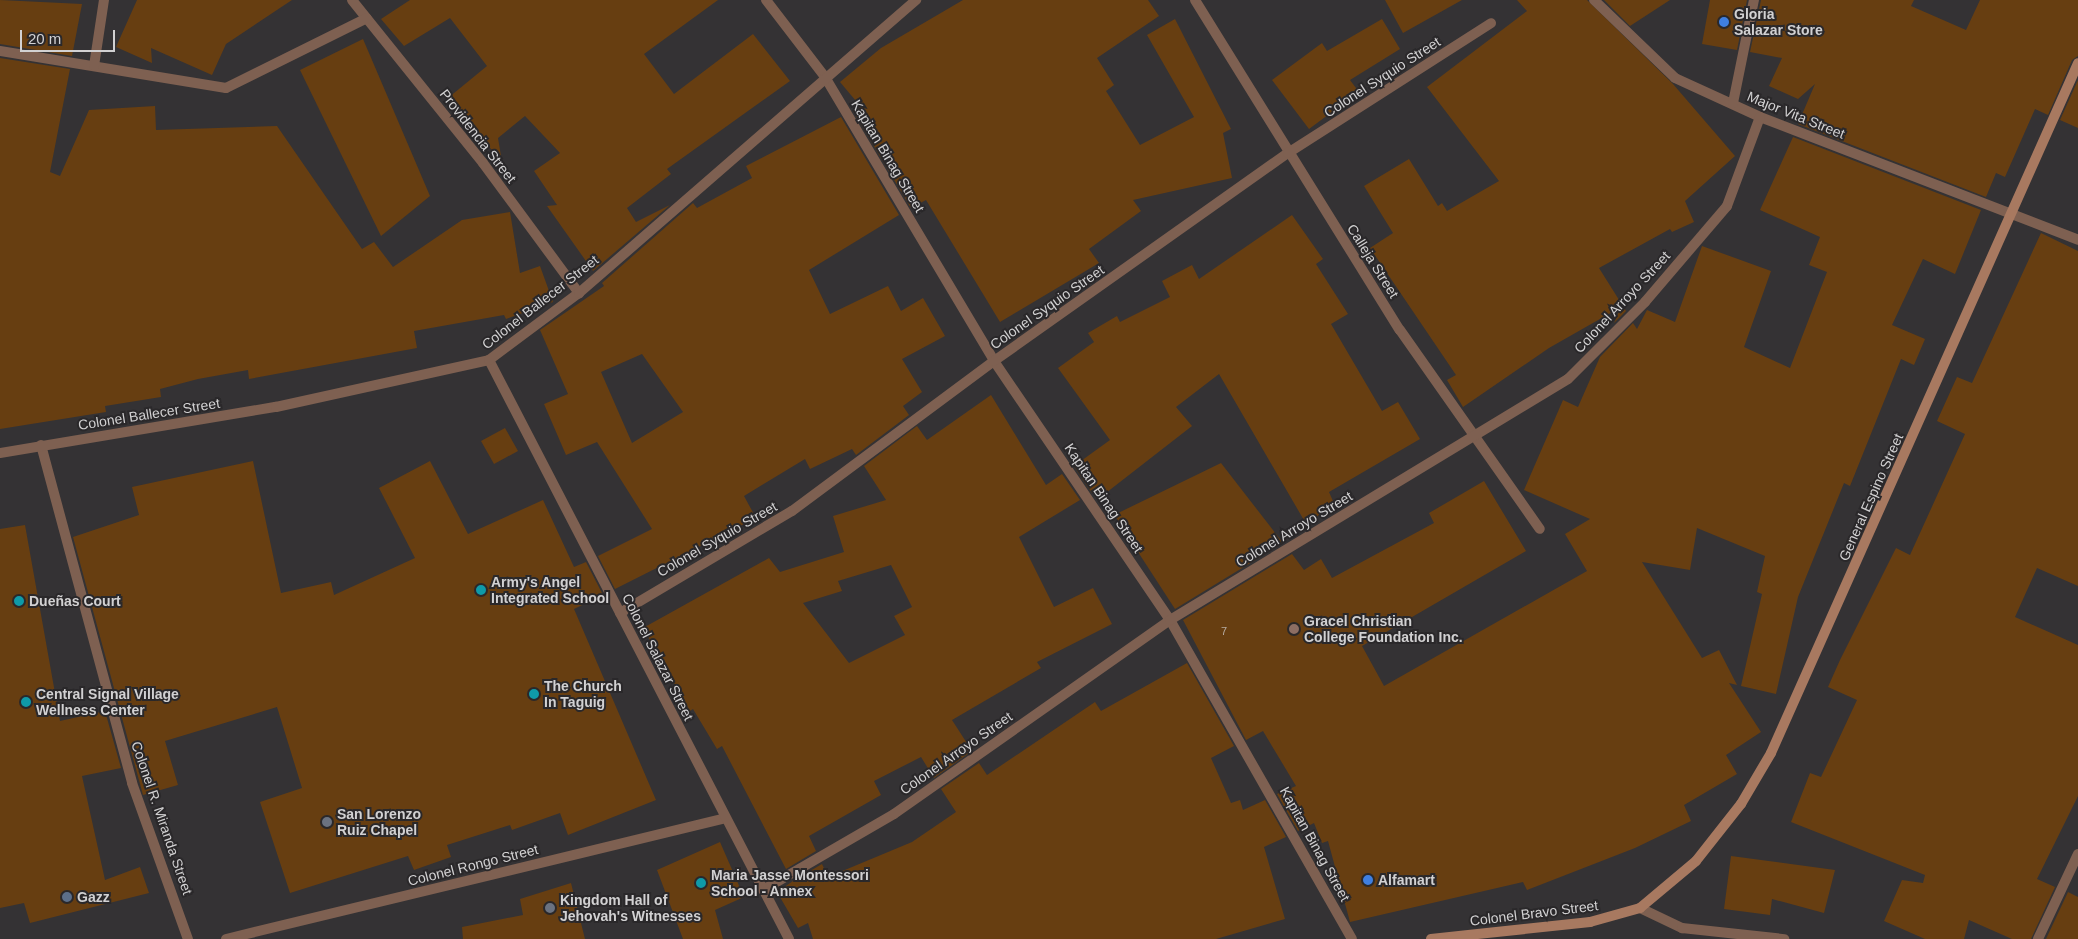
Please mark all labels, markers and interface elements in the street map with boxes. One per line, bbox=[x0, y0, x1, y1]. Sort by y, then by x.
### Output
place label: Gloria Salazar Store bbox=[1734, 6, 1823, 38]
marker: Gloria Salazar Store bbox=[1718, 16, 1730, 28]
scale bar bbox=[22, 20, 118, 52]
text: 20 m bbox=[28, 30, 61, 47]
street label: Colonel Syquio Street bbox=[1321, 33, 1443, 121]
street label: Providencia Street bbox=[436, 86, 520, 186]
street label: Major Vita Street bbox=[1745, 88, 1847, 142]
street label: Kapitan Binag Street bbox=[848, 97, 928, 215]
street label: Calleja Street bbox=[1344, 221, 1402, 301]
street label: Colonel Arroyo Street bbox=[1570, 247, 1674, 357]
street label: Colonel Ballecer Street bbox=[478, 251, 602, 353]
street label: Colonel Syquio Street bbox=[987, 261, 1107, 353]
street label: Colonel Ballecer Street bbox=[77, 395, 221, 433]
street label: General Espino Street bbox=[1835, 431, 1907, 563]
street label: Kapitan Binag Street bbox=[1061, 440, 1147, 556]
street label: Colonel Arroyo Street bbox=[1232, 487, 1356, 571]
street label: Colonel Syquio Street bbox=[654, 498, 780, 580]
place label: Army's Angel Integrated School bbox=[491, 574, 609, 606]
marker: Army's Angel Integrated School bbox=[475, 584, 487, 596]
street label: Colonel Salazar Street bbox=[619, 591, 697, 723]
place label: Dueñas Court bbox=[29, 593, 121, 609]
marker: Dueñas Court bbox=[13, 595, 25, 607]
place label: Gracel Christian College Foundation Inc. bbox=[1304, 613, 1463, 646]
marker: Gracel Christian College Foundation Inc. bbox=[1288, 623, 1300, 635]
house number: 7 bbox=[1221, 624, 1227, 638]
place label: The Church In Taguig bbox=[544, 678, 622, 710]
place label: Central Signal Village Wellness Center bbox=[36, 686, 179, 719]
marker: The Church In Taguig bbox=[528, 688, 540, 700]
marker: Central Signal Village Wellness Center bbox=[20, 696, 32, 708]
street label: Colonel Arroyo Street bbox=[896, 708, 1016, 798]
street label: Colonel R. Miranda Street bbox=[128, 739, 196, 897]
street label: Kapitan Binag Street bbox=[1277, 784, 1353, 904]
place label: San Lorenzo Ruiz Chapel bbox=[337, 806, 421, 839]
marker: San Lorenzo Ruiz Chapel bbox=[321, 816, 333, 828]
street label: Colonel Rongo Street bbox=[406, 841, 540, 889]
place label: Maria Jasse Montessori School - Annex bbox=[711, 867, 869, 900]
place label: Alfamart bbox=[1378, 872, 1435, 888]
marker: Alfamart bbox=[1362, 874, 1374, 886]
marker: Maria Jasse Montessori School - Annex bbox=[695, 877, 707, 889]
place label: Gazz bbox=[77, 889, 110, 905]
marker: Gazz bbox=[61, 891, 73, 903]
place label: Kingdom Hall of Jehovah's Witnesses bbox=[560, 892, 701, 924]
street label: Colonel Bravo Street bbox=[1469, 897, 1599, 929]
marker: Kingdom Hall of Jehovah's Witnesses bbox=[544, 902, 556, 914]

